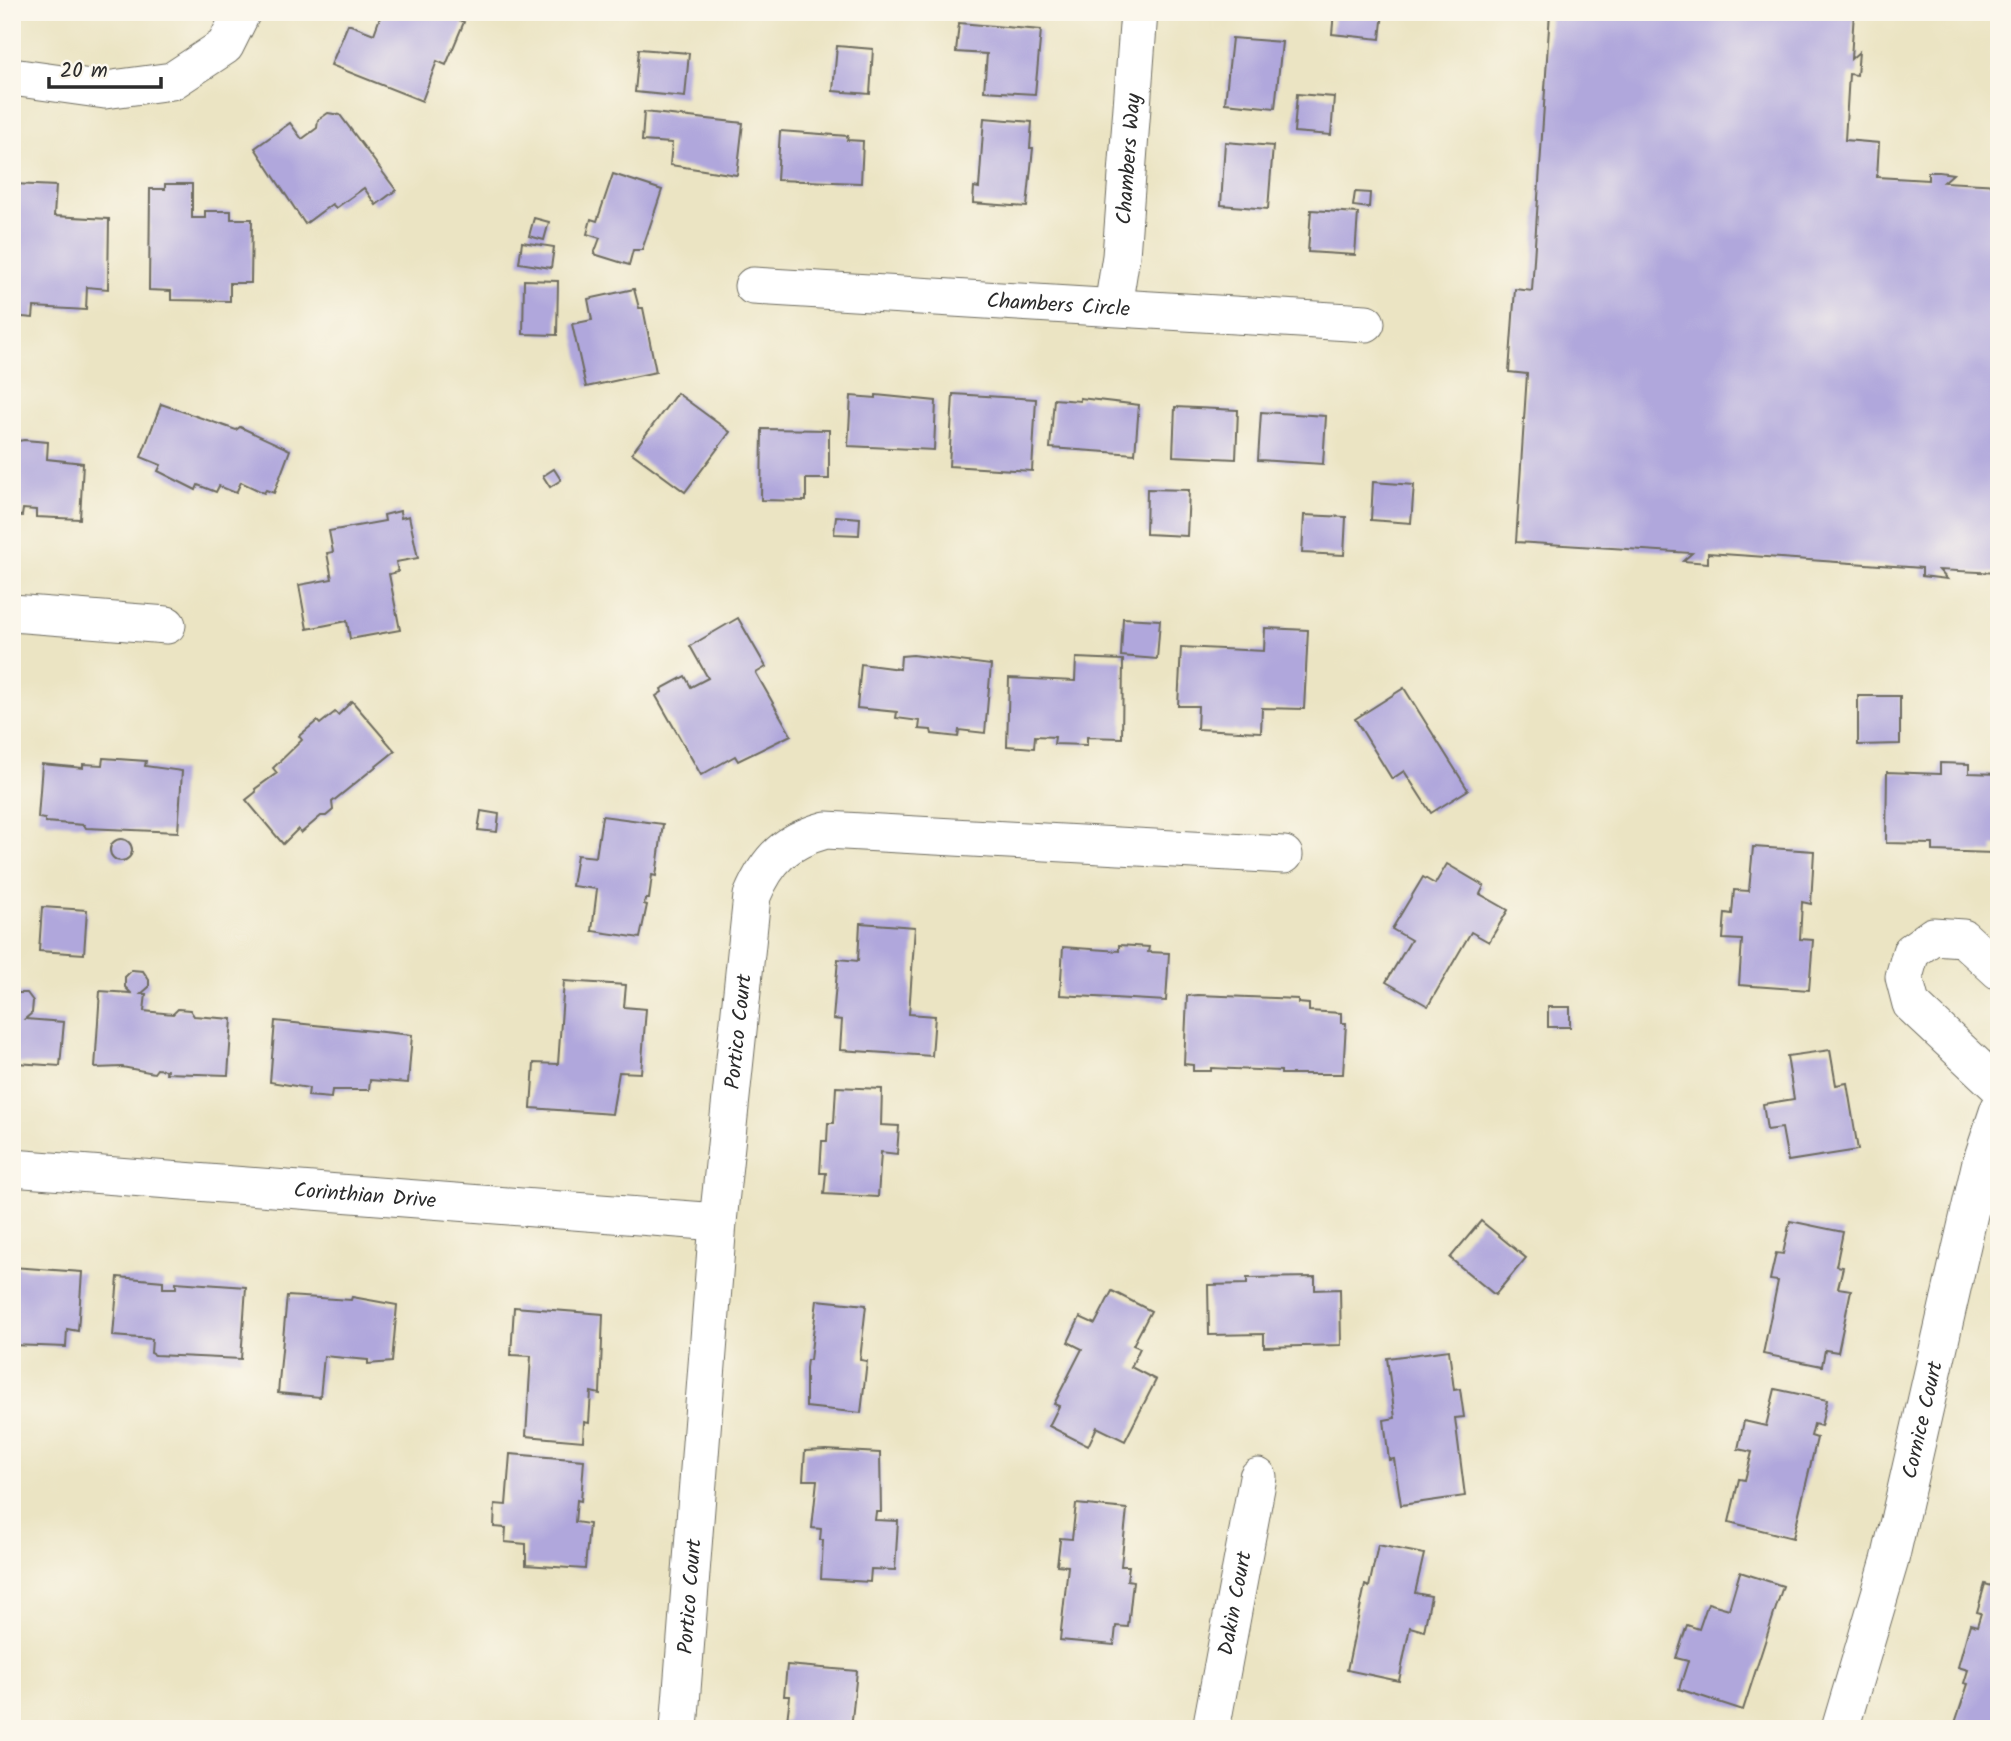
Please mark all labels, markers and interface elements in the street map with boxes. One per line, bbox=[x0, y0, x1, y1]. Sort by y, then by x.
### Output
scale bar bbox=[49, 46, 161, 90]
text: 20 m bbox=[60, 55, 108, 88]
street label: Chambers Way bbox=[1108, 92, 1151, 226]
street label: Chambers Circle bbox=[986, 285, 1132, 327]
street label: Portico Court bbox=[717, 972, 762, 1091]
street label: Corinthian Drive bbox=[292, 1175, 438, 1218]
street label: Cornice Court bbox=[1894, 1357, 1953, 1482]
street label: Portico Court bbox=[670, 1537, 712, 1655]
street label: Dakin Court bbox=[1210, 1548, 1262, 1658]

